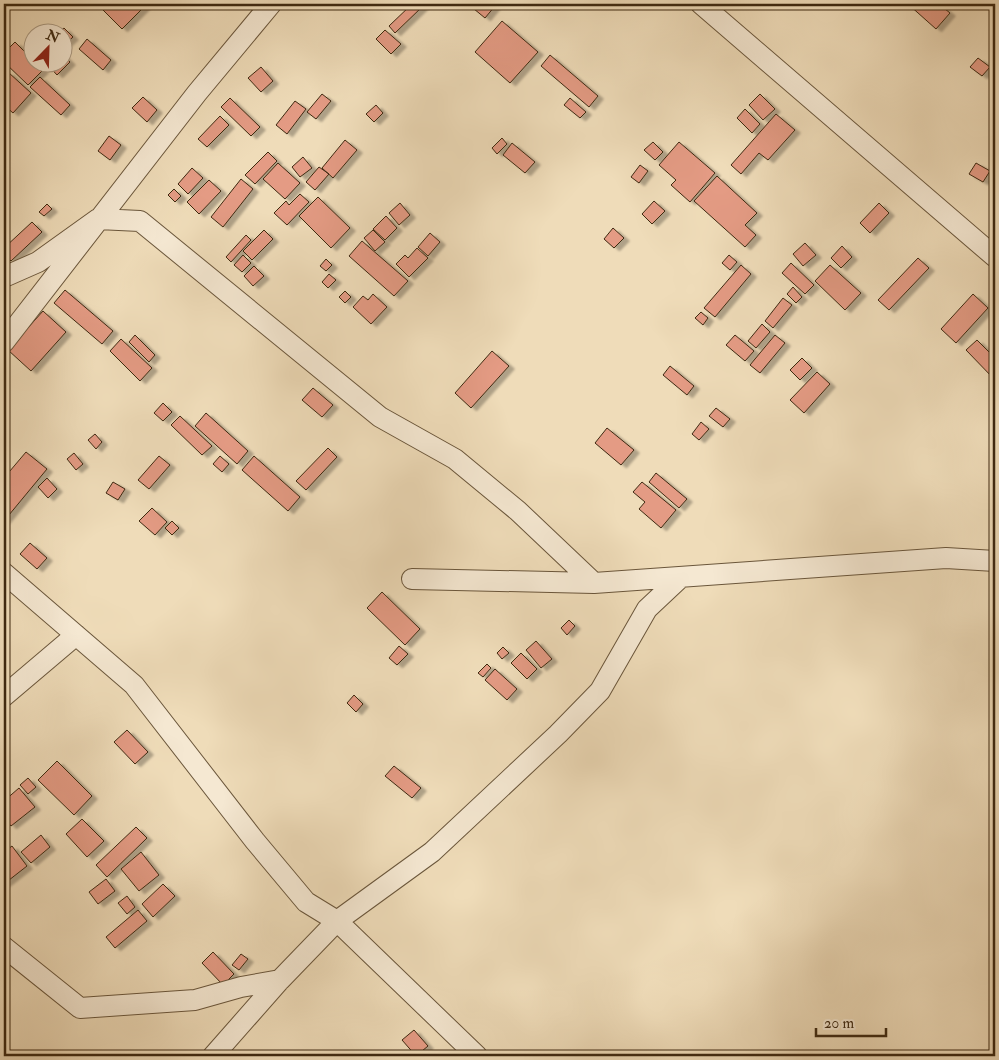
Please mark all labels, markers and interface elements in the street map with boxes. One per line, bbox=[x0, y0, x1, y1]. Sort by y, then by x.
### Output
north arrow bbox=[22, 22, 72, 72]
text: N bbox=[43, 26, 62, 47]
scale bar bbox=[816, 1005, 886, 1037]
text: 20 m bbox=[824, 1014, 854, 1033]

